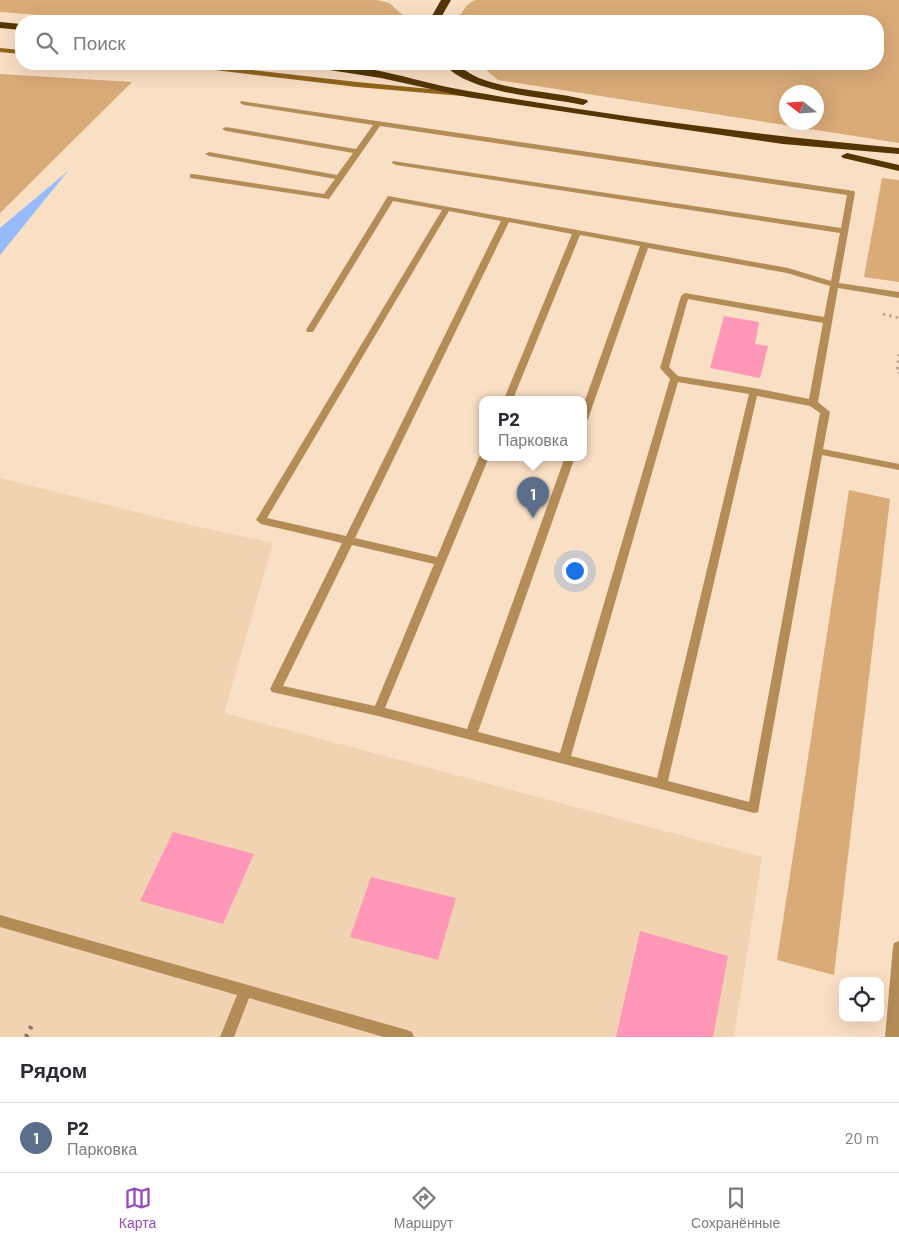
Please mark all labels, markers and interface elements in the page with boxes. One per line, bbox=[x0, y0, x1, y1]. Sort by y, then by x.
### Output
search box bbox=[15, 15, 884, 70]
icon: search bbox=[33, 29, 61, 57]
text: Поиск bbox=[73, 31, 126, 54]
north arrow bbox=[779, 85, 824, 130]
popup bbox=[479, 396, 587, 461]
text: P2 bbox=[498, 407, 520, 430]
text: Парковка bbox=[498, 430, 568, 449]
pin: 1 bbox=[517, 477, 549, 518]
your location bbox=[562, 558, 588, 584]
map controls bbox=[839, 977, 884, 1022]
button: locate bbox=[839, 977, 884, 1022]
text: Рядом bbox=[20, 1057, 87, 1082]
text: P2 bbox=[67, 1116, 89, 1139]
text: 1 bbox=[33, 1128, 39, 1147]
text: 20 m bbox=[845, 1128, 879, 1147]
text: Парковка bbox=[67, 1139, 137, 1158]
tab: Карта bbox=[119, 1184, 156, 1231]
tab: Маршрут bbox=[394, 1184, 453, 1231]
tab: Сохранённые bbox=[691, 1184, 780, 1231]

